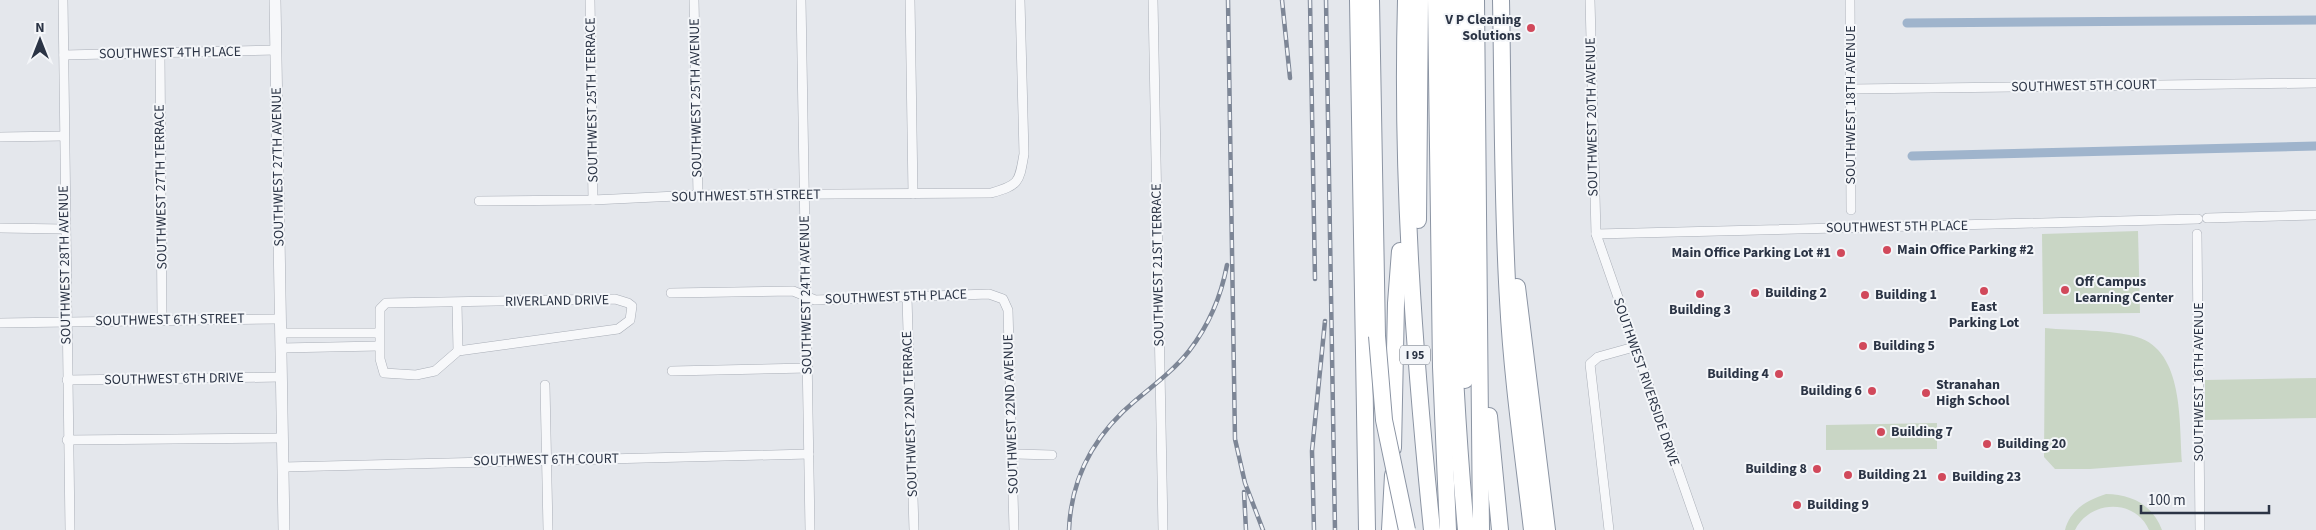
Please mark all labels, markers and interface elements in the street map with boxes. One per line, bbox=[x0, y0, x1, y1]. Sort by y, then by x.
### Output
place label: V P Cleaning Solutions bbox=[1444, 10, 1522, 46]
north arrow bbox=[15, 15, 65, 65]
street label: SOUTHWEST 25TH TERRACE bbox=[581, 17, 603, 183]
text: N bbox=[35, 18, 45, 38]
street label: SOUTHWEST 25TH AVENUE bbox=[685, 18, 707, 178]
marker: V P Cleaning Solutions bbox=[1525, 22, 1537, 34]
street label: SOUTHWEST 18TH AVENUE bbox=[1841, 25, 1861, 185]
street label: SOUTHWEST 20TH AVENUE bbox=[1581, 37, 1603, 197]
street label: SOUTHWEST 4TH PLACE bbox=[99, 42, 241, 64]
street label: SOUTHWEST 5TH COURT bbox=[2011, 75, 2158, 97]
street label: SOUTHWEST 27TH AVENUE bbox=[267, 87, 289, 247]
street label: SOUTHWEST 27TH TERRACE bbox=[150, 104, 172, 270]
street label: SOUTHWEST 21ST TERRACE bbox=[1147, 183, 1169, 347]
street label: SOUTHWEST 28TH AVENUE bbox=[54, 185, 76, 345]
street label: SOUTHWEST 5TH STREET bbox=[671, 185, 821, 207]
street label: SOUTHWEST 24TH AVENUE bbox=[795, 215, 817, 375]
street label: SOUTHWEST 5TH PLACE bbox=[1826, 216, 1968, 238]
place label: Main Office Parking #2 bbox=[1897, 240, 2034, 260]
place label: Main Office Parking Lot #1 bbox=[1671, 243, 1831, 263]
marker: Main Office Parking #2 bbox=[1881, 244, 1893, 256]
marker: Main Office Parking Lot #1 bbox=[1835, 247, 1847, 259]
place label: Off Campus Learning Center bbox=[2075, 272, 2174, 308]
place label: Building 2 bbox=[1765, 283, 1827, 303]
marker: Off Campus Learning Center bbox=[2059, 284, 2071, 296]
street label: SOUTHWEST 5TH PLACE bbox=[825, 285, 967, 309]
place label: Building 1 bbox=[1875, 285, 1937, 305]
marker: East Parking Lot bbox=[1978, 285, 1990, 297]
marker: Building 2 bbox=[1749, 287, 1761, 299]
marker: Building 3 bbox=[1694, 288, 1706, 300]
marker: Building 1 bbox=[1859, 289, 1871, 301]
street label: RIVERLAND DRIVE bbox=[505, 290, 609, 312]
street label: SOUTHWEST RIVERSIDE DRIVE bbox=[1608, 295, 1684, 469]
place label: East Parking Lot bbox=[1949, 297, 2020, 333]
place label: Building 3 bbox=[1669, 300, 1731, 320]
street label: SOUTHWEST 16TH AVENUE bbox=[2189, 302, 2209, 462]
street label: SOUTHWEST 6TH STREET bbox=[95, 309, 245, 331]
street label: SOUTHWEST 22ND TERRACE bbox=[897, 331, 923, 497]
street label: SOUTHWEST 22ND AVENUE bbox=[998, 334, 1024, 494]
place label: Building 5 bbox=[1873, 336, 1935, 356]
marker: Building 5 bbox=[1857, 340, 1869, 352]
road number: I 95 bbox=[1400, 346, 1430, 364]
place label: Building 4 bbox=[1707, 364, 1770, 384]
street label: SOUTHWEST 6TH DRIVE bbox=[104, 368, 244, 390]
marker: Building 4 bbox=[1773, 368, 1785, 380]
place label: Stranahan High School bbox=[1936, 375, 2009, 411]
place label: Building 6 bbox=[1800, 381, 1862, 401]
marker: Building 6 bbox=[1866, 385, 1878, 397]
marker: Stranahan High School bbox=[1920, 387, 1932, 399]
place label: Building 7 bbox=[1891, 422, 1953, 442]
marker: Building 7 bbox=[1875, 426, 1887, 438]
place label: Building 20 bbox=[1997, 434, 2066, 454]
marker: Building 20 bbox=[1981, 438, 1993, 450]
street label: SOUTHWEST 6TH COURT bbox=[473, 449, 620, 471]
place label: Building 8 bbox=[1745, 459, 1807, 479]
marker: Building 8 bbox=[1811, 463, 1823, 475]
place label: Building 21 bbox=[1858, 465, 1927, 485]
place label: Building 23 bbox=[1952, 467, 2021, 487]
marker: Building 21 bbox=[1842, 469, 1854, 481]
marker: Building 23 bbox=[1936, 471, 1948, 483]
scale bar bbox=[2141, 482, 2268, 514]
text: 100 m bbox=[2148, 490, 2186, 511]
place label: Building 9 bbox=[1807, 495, 1869, 515]
marker: Building 9 bbox=[1791, 499, 1803, 511]

